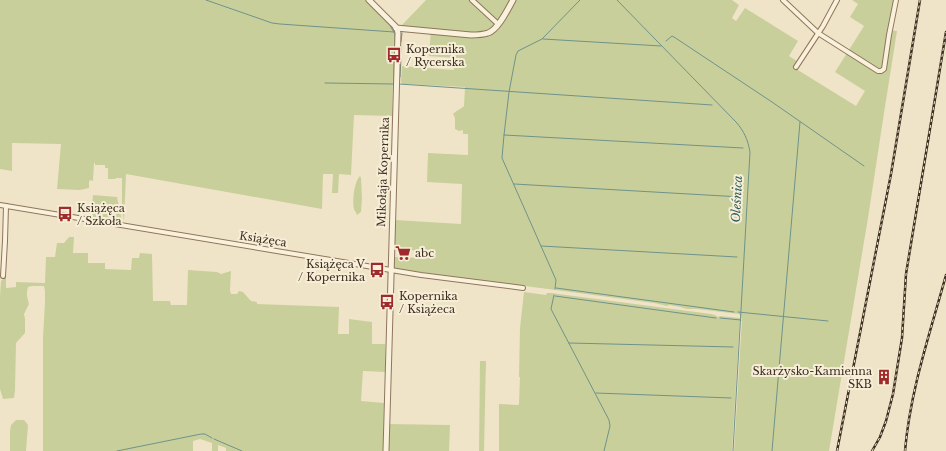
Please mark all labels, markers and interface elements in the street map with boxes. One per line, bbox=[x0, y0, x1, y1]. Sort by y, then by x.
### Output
place label: Kopernika / Rycerska bbox=[406, 42, 466, 69]
bus stop icon: Kopernika / Rycerska bbox=[385, 46, 403, 64]
street label: Mikołaja Kopernika bbox=[374, 116, 392, 227]
water label: Oleśnica bbox=[728, 175, 745, 223]
place label: Książęca / Szkoła bbox=[77, 201, 126, 228]
bus stop icon: Książęca / Szkoła bbox=[56, 205, 74, 223]
street label: Książęca bbox=[238, 228, 289, 250]
supermarket icon: abc bbox=[394, 244, 412, 262]
place label: abc bbox=[415, 246, 434, 260]
place label: Książęca V / Kopernika bbox=[298, 257, 366, 284]
bus stop icon: Książęca V / Kopernika bbox=[368, 261, 386, 279]
place label: Kopernika / Książeca bbox=[399, 289, 459, 316]
bus stop icon: Kopernika / Książeca bbox=[378, 293, 396, 311]
place label: Skarżysko-Kamienna SKB bbox=[752, 364, 873, 391]
building icon: Skarżysko-Kamienna SKB bbox=[875, 368, 893, 386]

